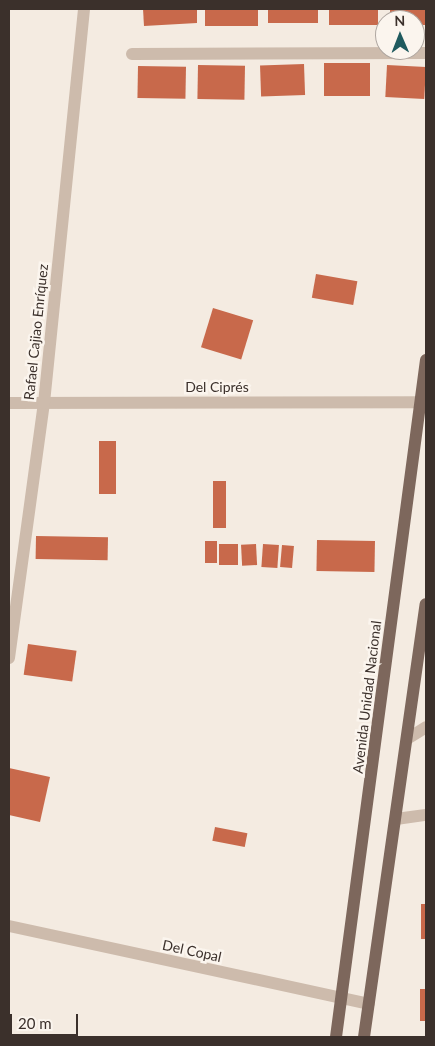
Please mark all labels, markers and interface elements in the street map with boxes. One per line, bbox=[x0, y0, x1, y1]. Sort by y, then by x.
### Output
north arrow bbox=[375, 10, 425, 60]
text: N bbox=[394, 12, 405, 29]
street label: Rafael Cajiao Enríquez bbox=[21, 263, 51, 401]
street label: Del Ciprés bbox=[185, 379, 249, 395]
street label: Avenida Unidad Nacional bbox=[349, 620, 385, 774]
street label: Del Copal bbox=[161, 937, 223, 965]
scale bar bbox=[12, 1004, 80, 1036]
text: 20 m bbox=[18, 1014, 52, 1032]

